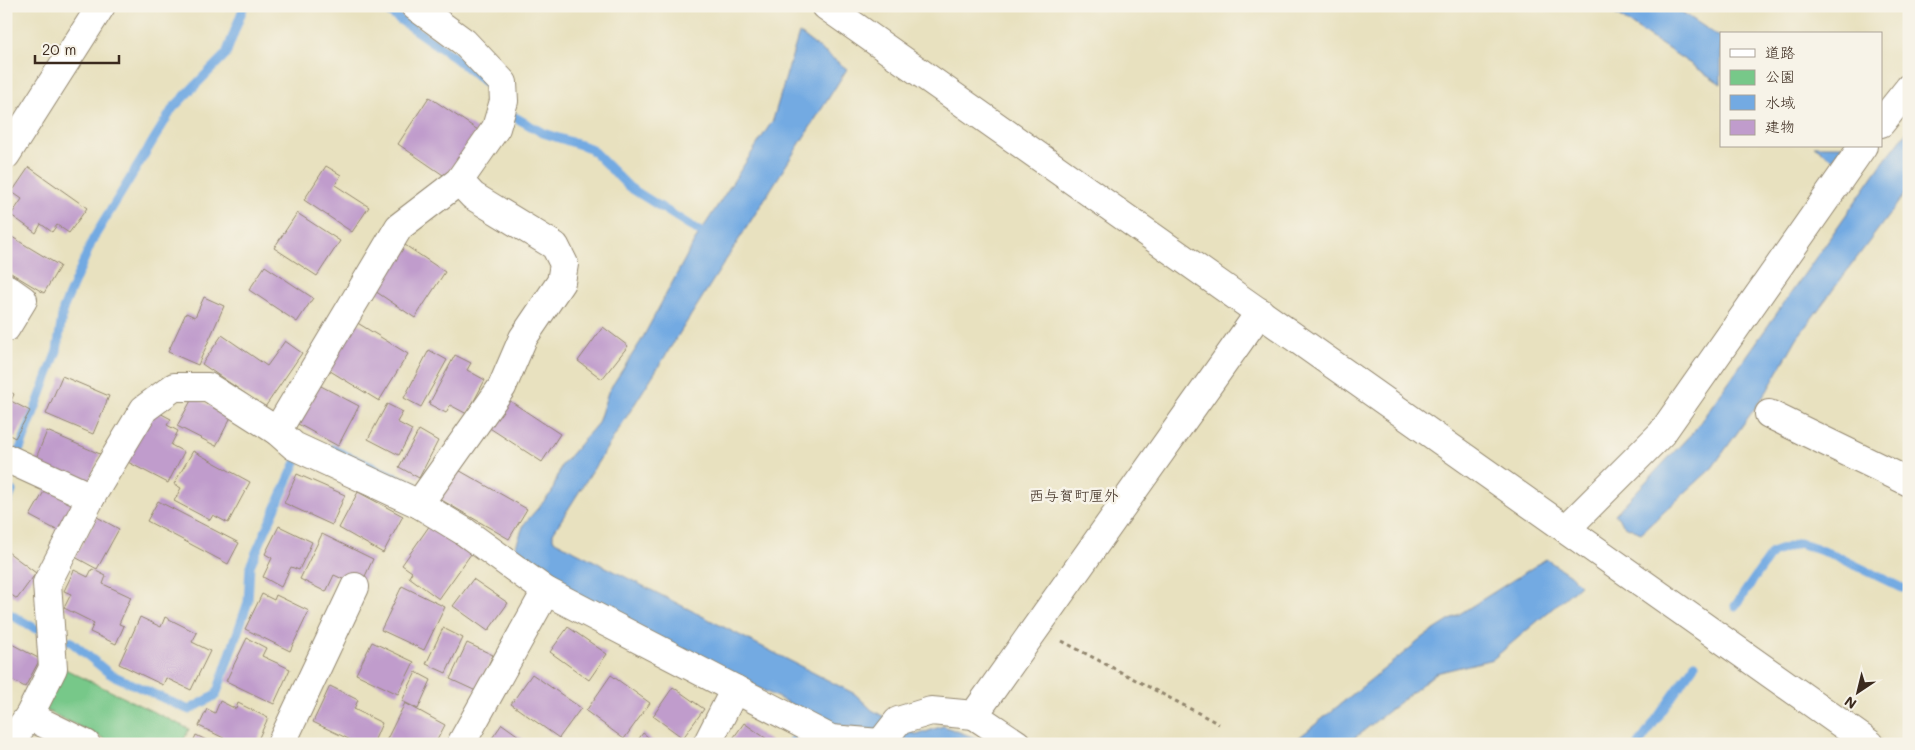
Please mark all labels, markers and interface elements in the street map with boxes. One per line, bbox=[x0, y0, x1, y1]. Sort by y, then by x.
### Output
scale bar bbox=[35, 32, 119, 64]
legend bbox=[1720, 32, 1882, 148]
text: 20 m bbox=[42, 39, 76, 59]
text: 道路 bbox=[1765, 42, 1795, 62]
text: 公園 bbox=[1765, 66, 1795, 86]
text: 水域 bbox=[1765, 92, 1795, 112]
text: 建物 bbox=[1765, 116, 1795, 136]
district label: 西与賀町厘外 bbox=[1029, 485, 1119, 505]
north arrow bbox=[1832, 668, 1882, 718]
text: N bbox=[1840, 692, 1860, 714]

